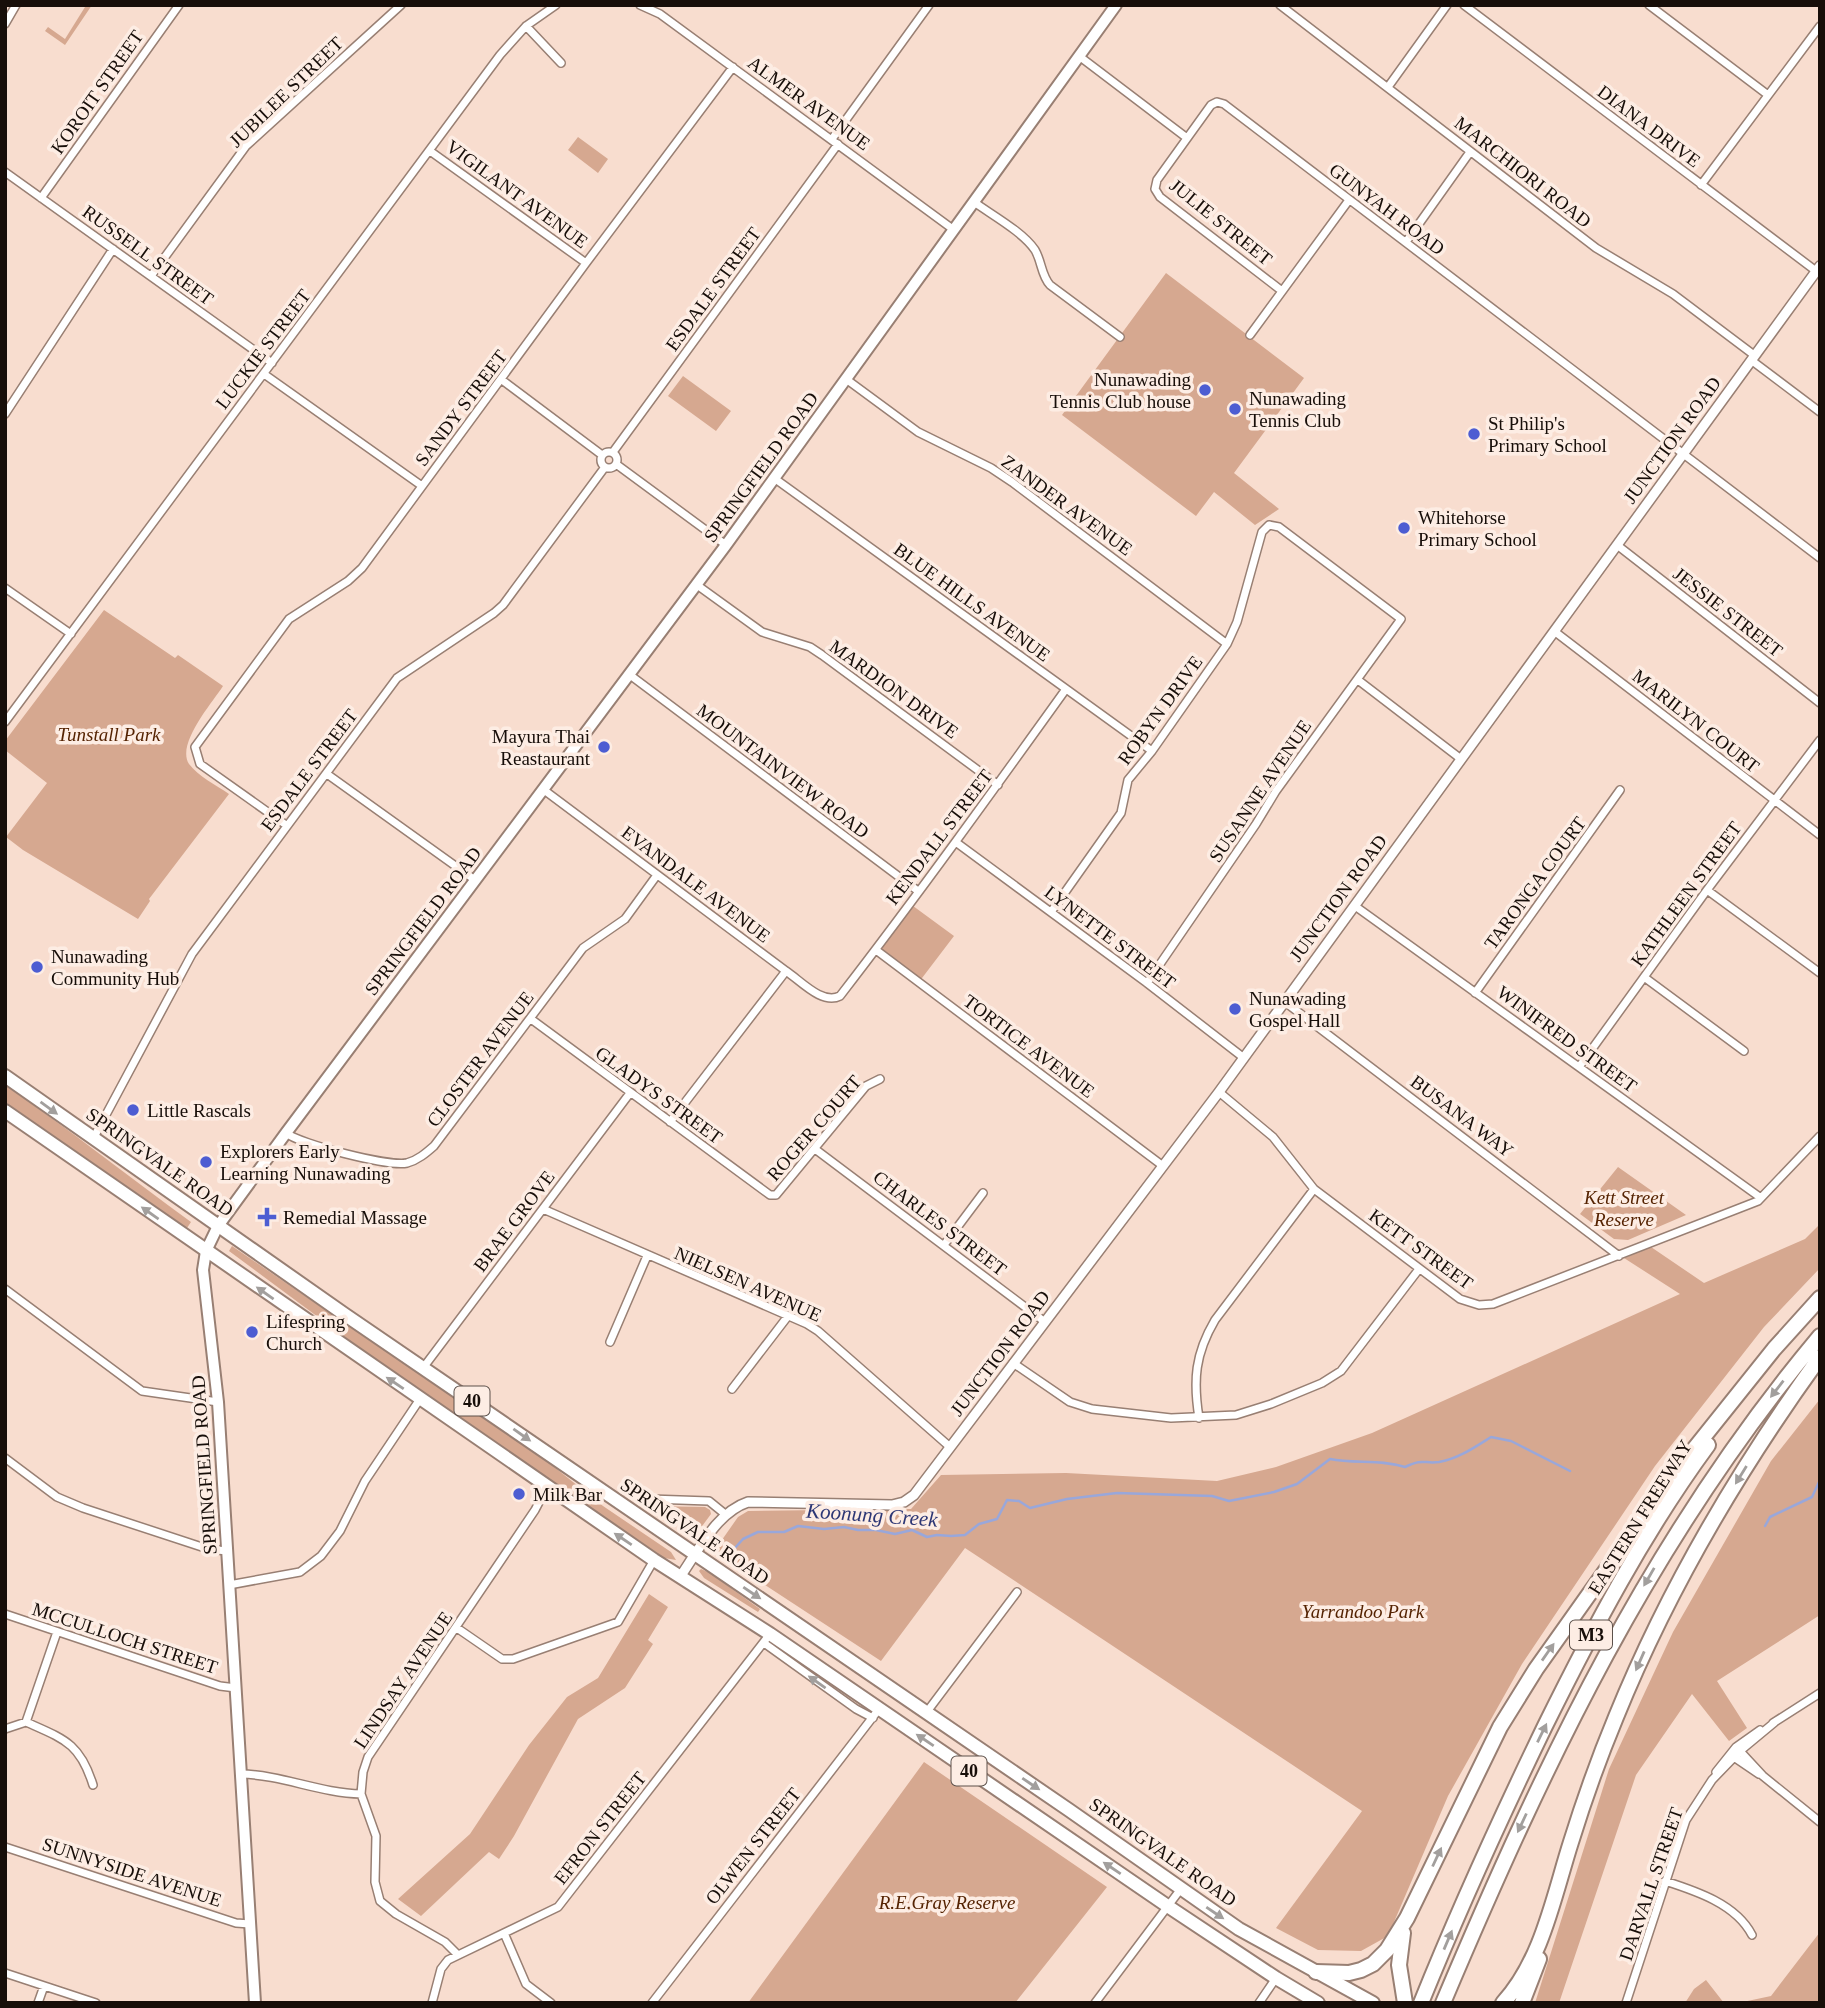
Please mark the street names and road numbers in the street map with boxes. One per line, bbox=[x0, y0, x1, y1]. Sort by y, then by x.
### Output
street label: KOROIT STREET bbox=[47, 26, 148, 158]
street label: JUBILEE STREET bbox=[225, 32, 347, 151]
street label: ALMER AVENUE bbox=[744, 52, 874, 154]
street label: DIANA DRIVE bbox=[1594, 81, 1704, 171]
street label: MARCHIORI ROAD bbox=[1451, 112, 1595, 232]
street label: VIGILANT AVENUE bbox=[442, 136, 592, 252]
street label: GUNYAH ROAD bbox=[1325, 159, 1449, 259]
street label: JULIE STREET bbox=[1166, 174, 1277, 270]
street label: RUSSELL STREET bbox=[79, 201, 218, 310]
street label: ESDALE STREET bbox=[661, 223, 765, 355]
street label: LUCKIE STREET bbox=[211, 285, 315, 413]
street label: SANDY STREET bbox=[411, 346, 511, 470]
street label: JUNCTION ROAD bbox=[1619, 373, 1725, 507]
street label: SPRINGFIELD ROAD bbox=[700, 388, 822, 546]
street label: ZANDER AVENUE bbox=[998, 451, 1136, 559]
street label: BLUE HILLS AVENUE bbox=[890, 538, 1054, 666]
street label: JESSIE STREET bbox=[1669, 563, 1787, 661]
street label: MARDION DRIVE bbox=[826, 635, 962, 743]
street label: ROBYN DRIVE bbox=[1114, 652, 1206, 768]
street label: MARILYN COURT bbox=[1629, 665, 1764, 777]
street label: MOUNTAINVIEW ROAD bbox=[693, 699, 873, 843]
street label: ESDALE STREET bbox=[256, 705, 362, 835]
street label: SUSANNE AVENUE bbox=[1205, 716, 1315, 866]
street label: KENDALL STREET bbox=[881, 765, 997, 909]
street label: TARONGA COURT bbox=[1480, 812, 1590, 953]
street label: KATHLEEN STREET bbox=[1626, 817, 1746, 970]
street label: EVANDALE AVENUE bbox=[618, 821, 774, 947]
street label: JUNCTION ROAD bbox=[1285, 831, 1391, 965]
street label: SPRINGFIELD ROAD bbox=[360, 843, 486, 999]
street label: LYNETTE STREET bbox=[1041, 881, 1180, 993]
street label: WINIFRED STREET bbox=[1493, 981, 1641, 1097]
street label: CLOSTER AVENUE bbox=[422, 987, 538, 1131]
street label: TORTICE AVENUE bbox=[960, 990, 1098, 1102]
street label: GLADYS STREET bbox=[592, 1042, 727, 1148]
street label: ROGER COURT bbox=[763, 1071, 866, 1185]
street label: BUSANA WAY bbox=[1407, 1071, 1518, 1162]
street label: SPRINGVALE ROAD bbox=[83, 1103, 237, 1221]
street label: BRAE GROVE bbox=[469, 1166, 559, 1276]
street label: CHARLES STREET bbox=[869, 1166, 1011, 1280]
street label: KETT STREET bbox=[1365, 1204, 1477, 1294]
street label: NIELSEN AVENUE bbox=[671, 1242, 825, 1326]
street label: JUNCTION ROAD bbox=[946, 1286, 1054, 1420]
street label: SPRINGFIELD ROAD bbox=[187, 1374, 221, 1556]
road number: 40 bbox=[454, 1386, 490, 1416]
street label: EASTERN FREEWAY bbox=[1584, 1436, 1696, 1598]
street label: SPRINGVALE ROAD bbox=[617, 1474, 773, 1588]
street label: MCCULLOCH STREET bbox=[30, 1598, 221, 1678]
street label: LINDSAY AVENUE bbox=[349, 1608, 457, 1752]
road number: M3 bbox=[1570, 1620, 1612, 1650]
road number: 40 bbox=[951, 1756, 986, 1786]
street label: EFRON STREET bbox=[550, 1767, 651, 1888]
street label: OLWEN STREET bbox=[701, 1783, 805, 1908]
street label: SPRINGVALE ROAD bbox=[1086, 1793, 1240, 1911]
street label: DARVALL STREET bbox=[1615, 1804, 1687, 1963]
street label: SUNNYSIDE AVENUE bbox=[40, 1833, 224, 1911]

